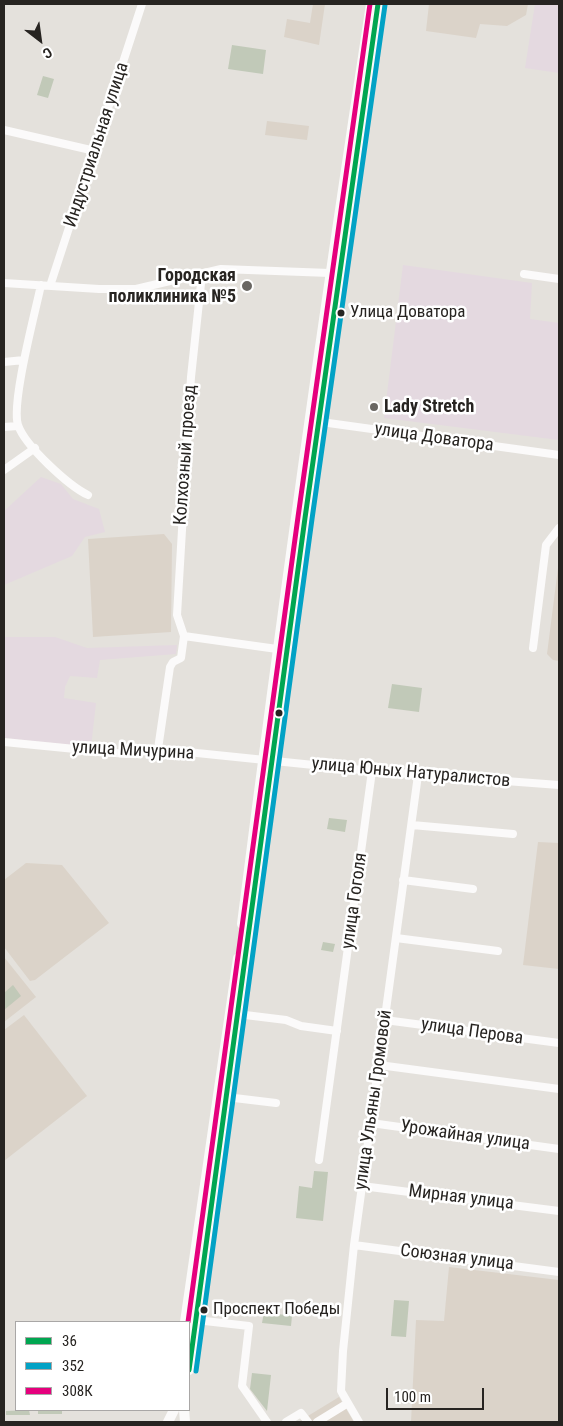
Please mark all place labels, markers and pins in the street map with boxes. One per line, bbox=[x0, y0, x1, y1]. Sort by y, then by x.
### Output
place label: Городская поликлиника №5 bbox=[109, 265, 236, 308]
marker: Городская поликлиника №5 bbox=[240, 279, 254, 293]
place label: Улица Доватора bbox=[350, 303, 465, 323]
marker: Улица Доватора bbox=[336, 308, 346, 318]
place label: Lady Stretch bbox=[384, 396, 474, 418]
marker: Lady Stretch bbox=[368, 401, 380, 413]
unlabelled marker bbox=[274, 708, 284, 718]
place label: Проспект Победы bbox=[213, 1300, 340, 1320]
marker: Проспект Победы bbox=[199, 1305, 209, 1315]

